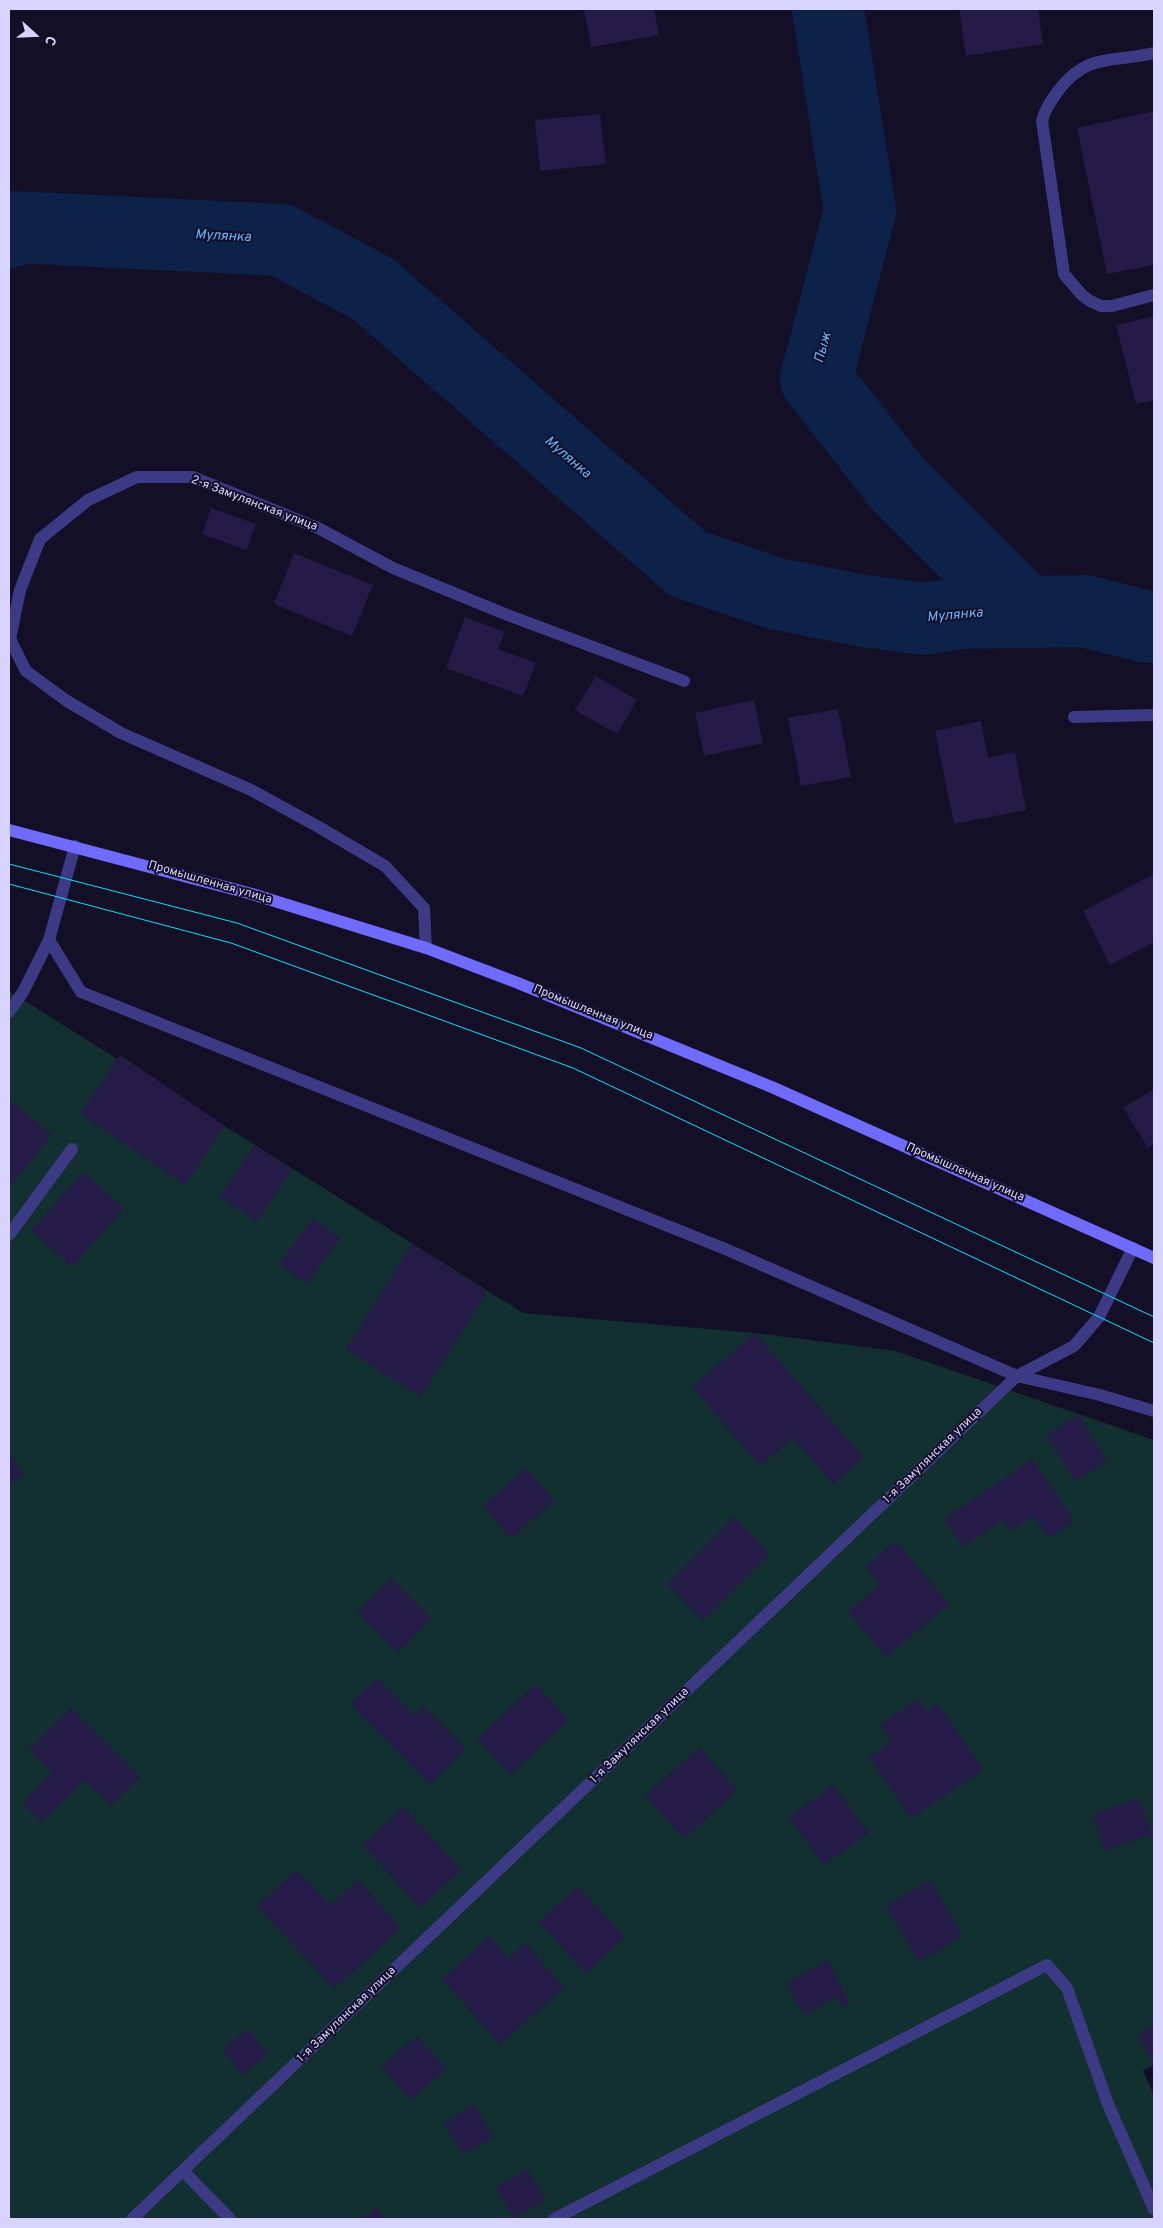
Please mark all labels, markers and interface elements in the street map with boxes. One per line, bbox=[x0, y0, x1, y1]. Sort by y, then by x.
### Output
north arrow bbox=[10, 10, 60, 60]
text: С bbox=[40, 33, 59, 47]
water label: Мулянка bbox=[195, 227, 251, 247]
water label: Пыж bbox=[812, 331, 836, 365]
water label: Мулянка bbox=[540, 433, 594, 483]
street label: 2-я Замулянская улица bbox=[189, 473, 319, 535]
water label: Мулянка bbox=[926, 605, 984, 627]
street label: Промышленная улица bbox=[147, 858, 273, 908]
street label: Промышленная улица bbox=[531, 982, 655, 1044]
street label: Промышленная улица bbox=[904, 1140, 1026, 1206]
street label: 1-я Замулянская улица bbox=[880, 1405, 986, 1507]
street label: 1-я Замулянская улица bbox=[587, 1685, 693, 1787]
street label: 1-я Замулянская улица bbox=[294, 1964, 400, 2066]

